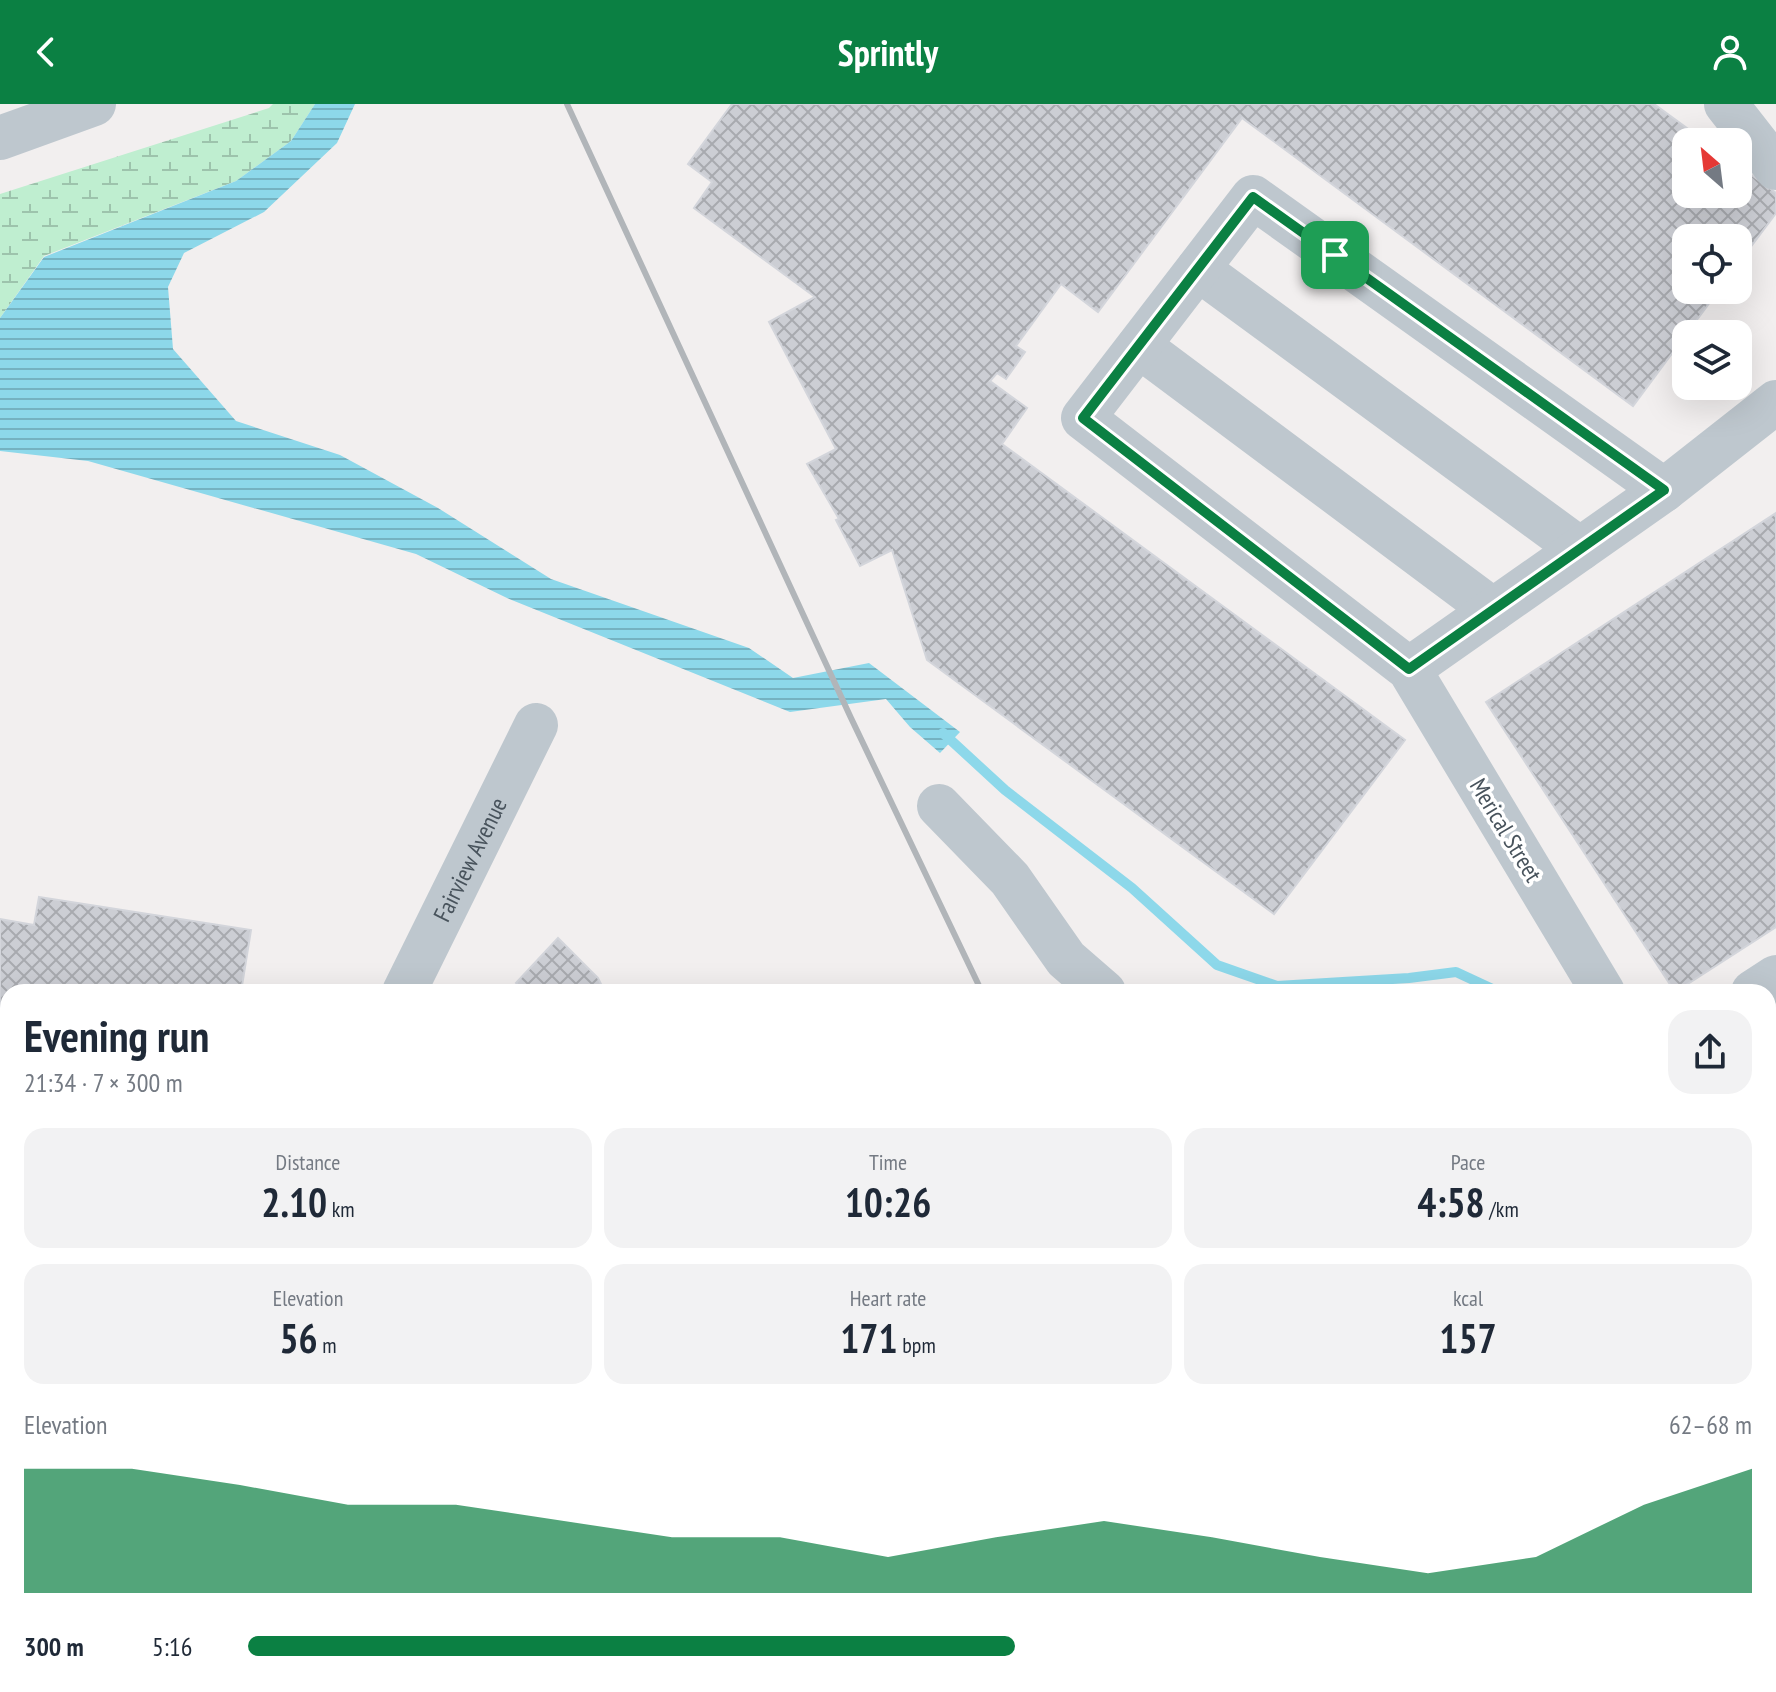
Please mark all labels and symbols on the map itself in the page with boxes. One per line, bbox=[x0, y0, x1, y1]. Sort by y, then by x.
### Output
north arrow bbox=[1672, 128, 1752, 208]
pin bbox=[1301, 221, 1369, 289]
street label: Merical Street bbox=[1463, 773, 1549, 888]
street label: Fairview Avenue bbox=[426, 792, 513, 926]

